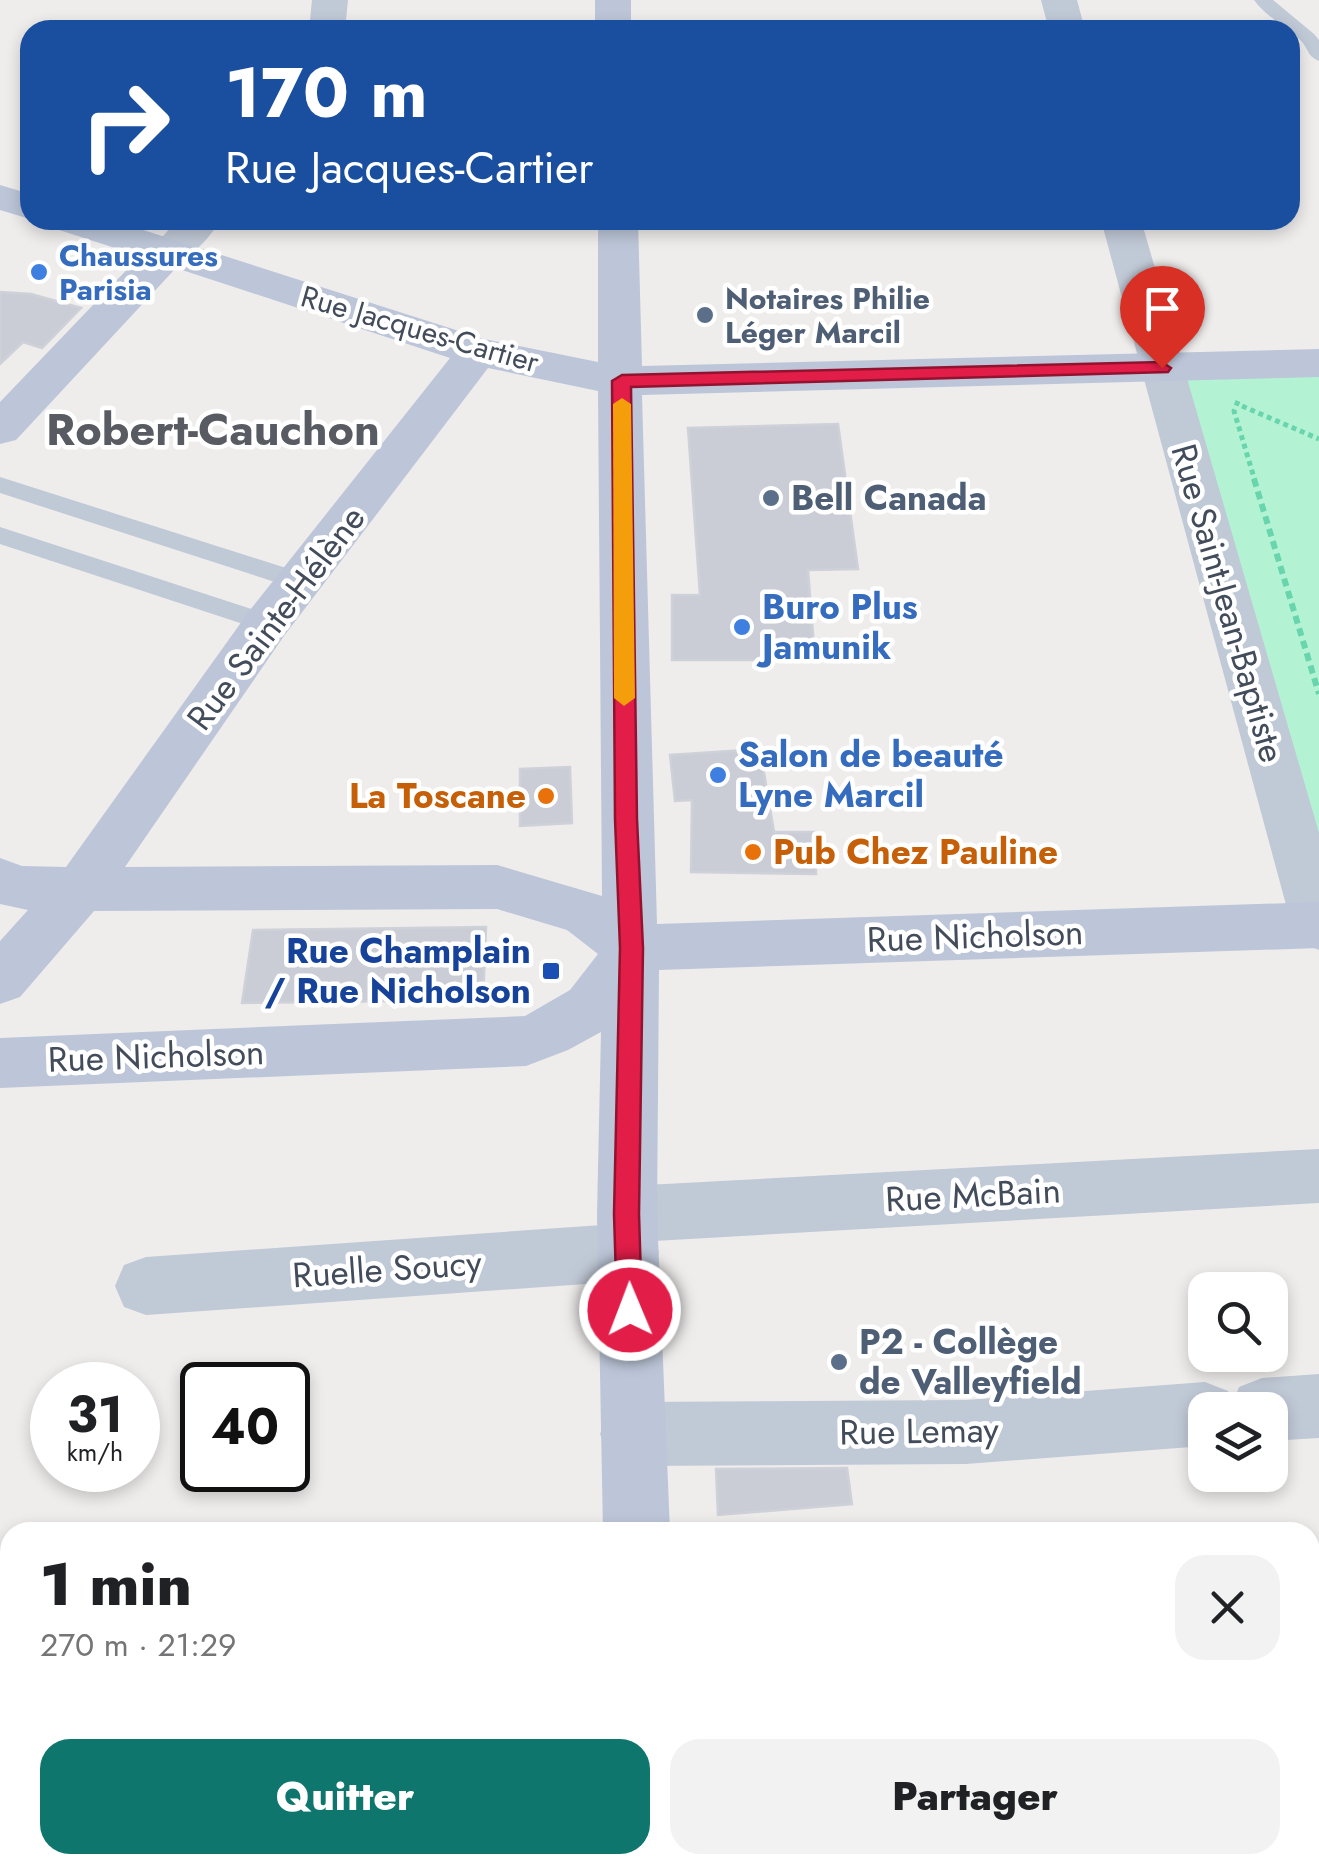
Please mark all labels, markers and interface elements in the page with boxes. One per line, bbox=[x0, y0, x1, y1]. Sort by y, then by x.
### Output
text: 170 m bbox=[225, 42, 428, 143]
icon: right bbox=[60, 60, 190, 190]
text: Rue Jacques-Cartier bbox=[225, 135, 594, 200]
place label: Chaussures Parisia bbox=[59, 234, 218, 311]
marker: Chaussures Parisia bbox=[28, 261, 50, 283]
pin bbox=[1120, 266, 1205, 369]
street label: Rue Jacques-Cartier bbox=[296, 274, 545, 384]
place label: Notaires Philie Léger Marcil bbox=[725, 277, 930, 354]
icon: arrive bbox=[1135, 281, 1190, 336]
marker: Notaires Philie Léger Marcil bbox=[694, 304, 716, 326]
district label: Robert-Cauchon bbox=[46, 397, 380, 462]
street label: Rue Saint-Jean-Baptiste bbox=[1159, 438, 1297, 768]
place label: Bell Canada bbox=[791, 473, 987, 523]
marker: Bell Canada bbox=[760, 487, 782, 509]
street label: Rue Sainte-Hélène bbox=[175, 495, 377, 741]
place label: Buro Plus Jamunik bbox=[756, 582, 918, 672]
marker: Buro Plus Jamunik bbox=[731, 616, 753, 638]
place label: Salon de beauté Lyne Marcil bbox=[738, 730, 1003, 820]
marker: Salon de beauté Lyne Marcil bbox=[707, 764, 729, 786]
place label: La Toscane bbox=[349, 771, 526, 821]
marker: La Toscane bbox=[535, 785, 557, 807]
place label: Pub Chez Pauline bbox=[773, 827, 1058, 877]
marker: Pub Chez Pauline bbox=[742, 841, 764, 863]
street label: Rue Nicholson bbox=[866, 907, 1084, 965]
place label: Rue Champlain / Rue Nicholson bbox=[264, 926, 531, 1016]
marker: Rue Champlain / Rue Nicholson bbox=[540, 960, 562, 982]
street label: Rue Nicholson bbox=[47, 1027, 265, 1085]
street label: Rue McBain bbox=[884, 1165, 1062, 1225]
street label: Ruelle Soucy bbox=[291, 1237, 484, 1301]
position arrow bbox=[578, 1258, 682, 1362]
map controls bbox=[1188, 1272, 1288, 1492]
button: search bbox=[1188, 1272, 1288, 1372]
place label: P2 - Collège de Valleyfield bbox=[859, 1317, 1082, 1407]
marker: P2 - Collège de Valleyfield bbox=[828, 1351, 850, 1373]
speed limit sign: 40 bbox=[180, 1362, 310, 1492]
text: 31 bbox=[67, 1378, 123, 1451]
button: layers bbox=[1188, 1392, 1288, 1492]
street label: Rue Lemay bbox=[839, 1405, 1000, 1457]
text: km/h bbox=[67, 1434, 123, 1470]
text: 1 min bbox=[40, 1541, 192, 1628]
button: close bbox=[1175, 1555, 1280, 1660]
text: 270 m · 21:29 bbox=[40, 1622, 236, 1668]
button: Quitter bbox=[40, 1739, 650, 1854]
button: Partager bbox=[670, 1739, 1280, 1854]

